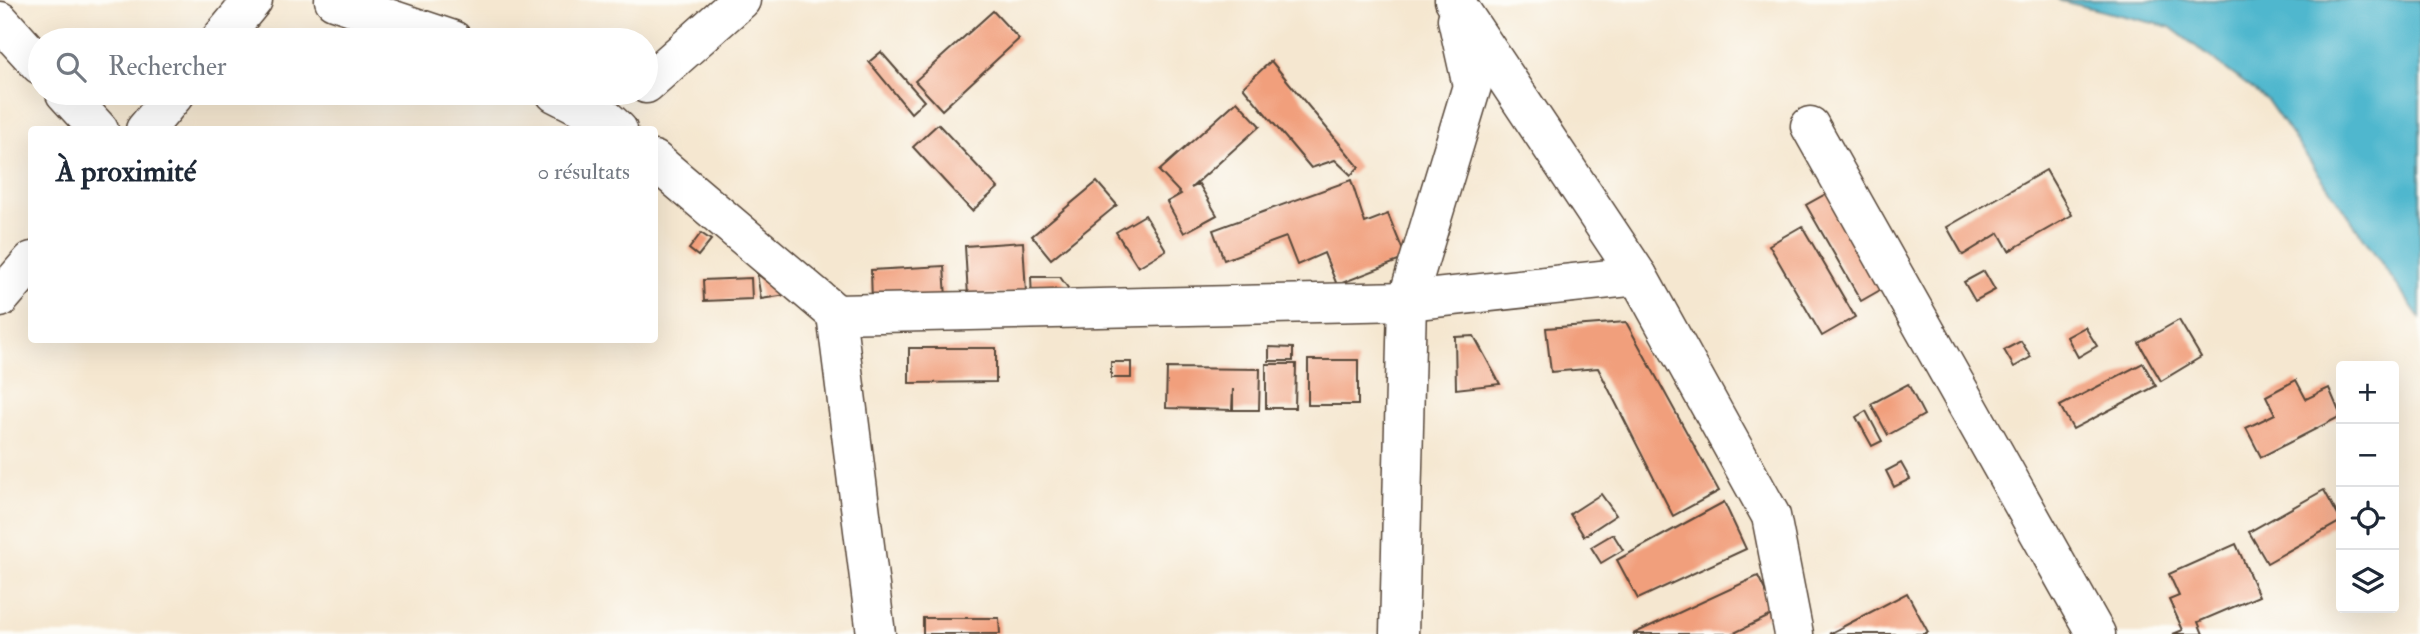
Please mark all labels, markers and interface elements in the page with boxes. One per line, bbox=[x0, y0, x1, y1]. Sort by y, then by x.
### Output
search box bbox=[28, 28, 658, 105]
icon: search bbox=[52, 48, 90, 86]
text: Rechercher bbox=[108, 51, 227, 83]
text: À proximité bbox=[56, 153, 196, 190]
text: 0 résultats bbox=[537, 157, 630, 186]
map controls bbox=[2336, 361, 2399, 613]
button: + bbox=[2336, 361, 2399, 424]
button: − bbox=[2336, 424, 2399, 487]
button: locate bbox=[2336, 487, 2399, 550]
button: layers bbox=[2336, 550, 2399, 613]

